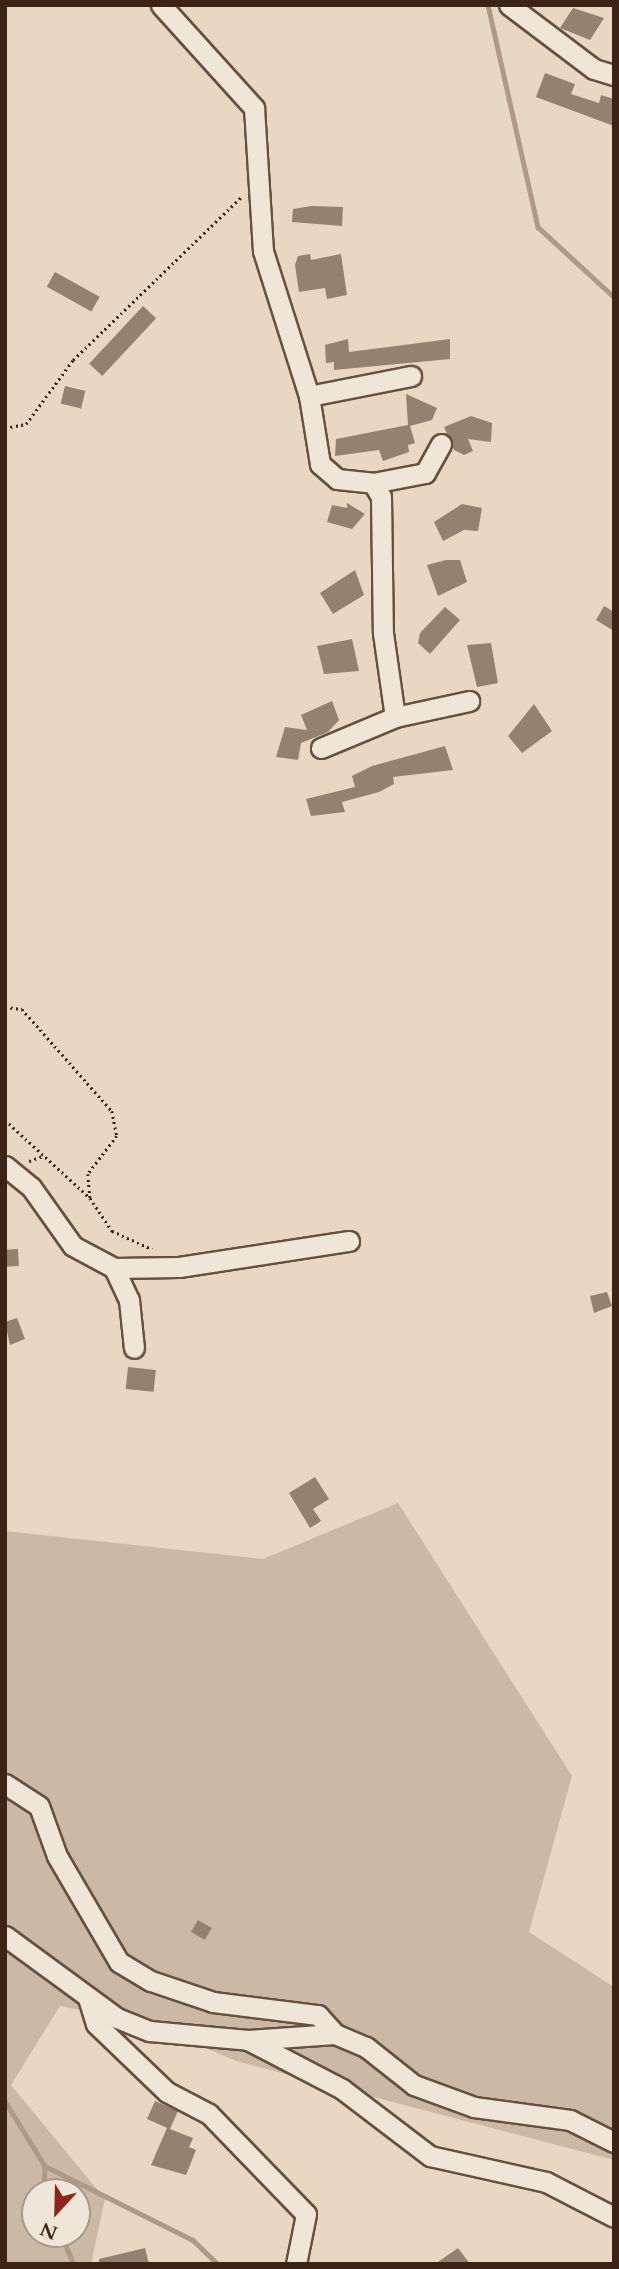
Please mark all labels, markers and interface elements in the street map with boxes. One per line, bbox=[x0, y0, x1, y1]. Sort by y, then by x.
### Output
north arrow bbox=[21, 2178, 91, 2248]
text: N bbox=[36, 2215, 61, 2246]

